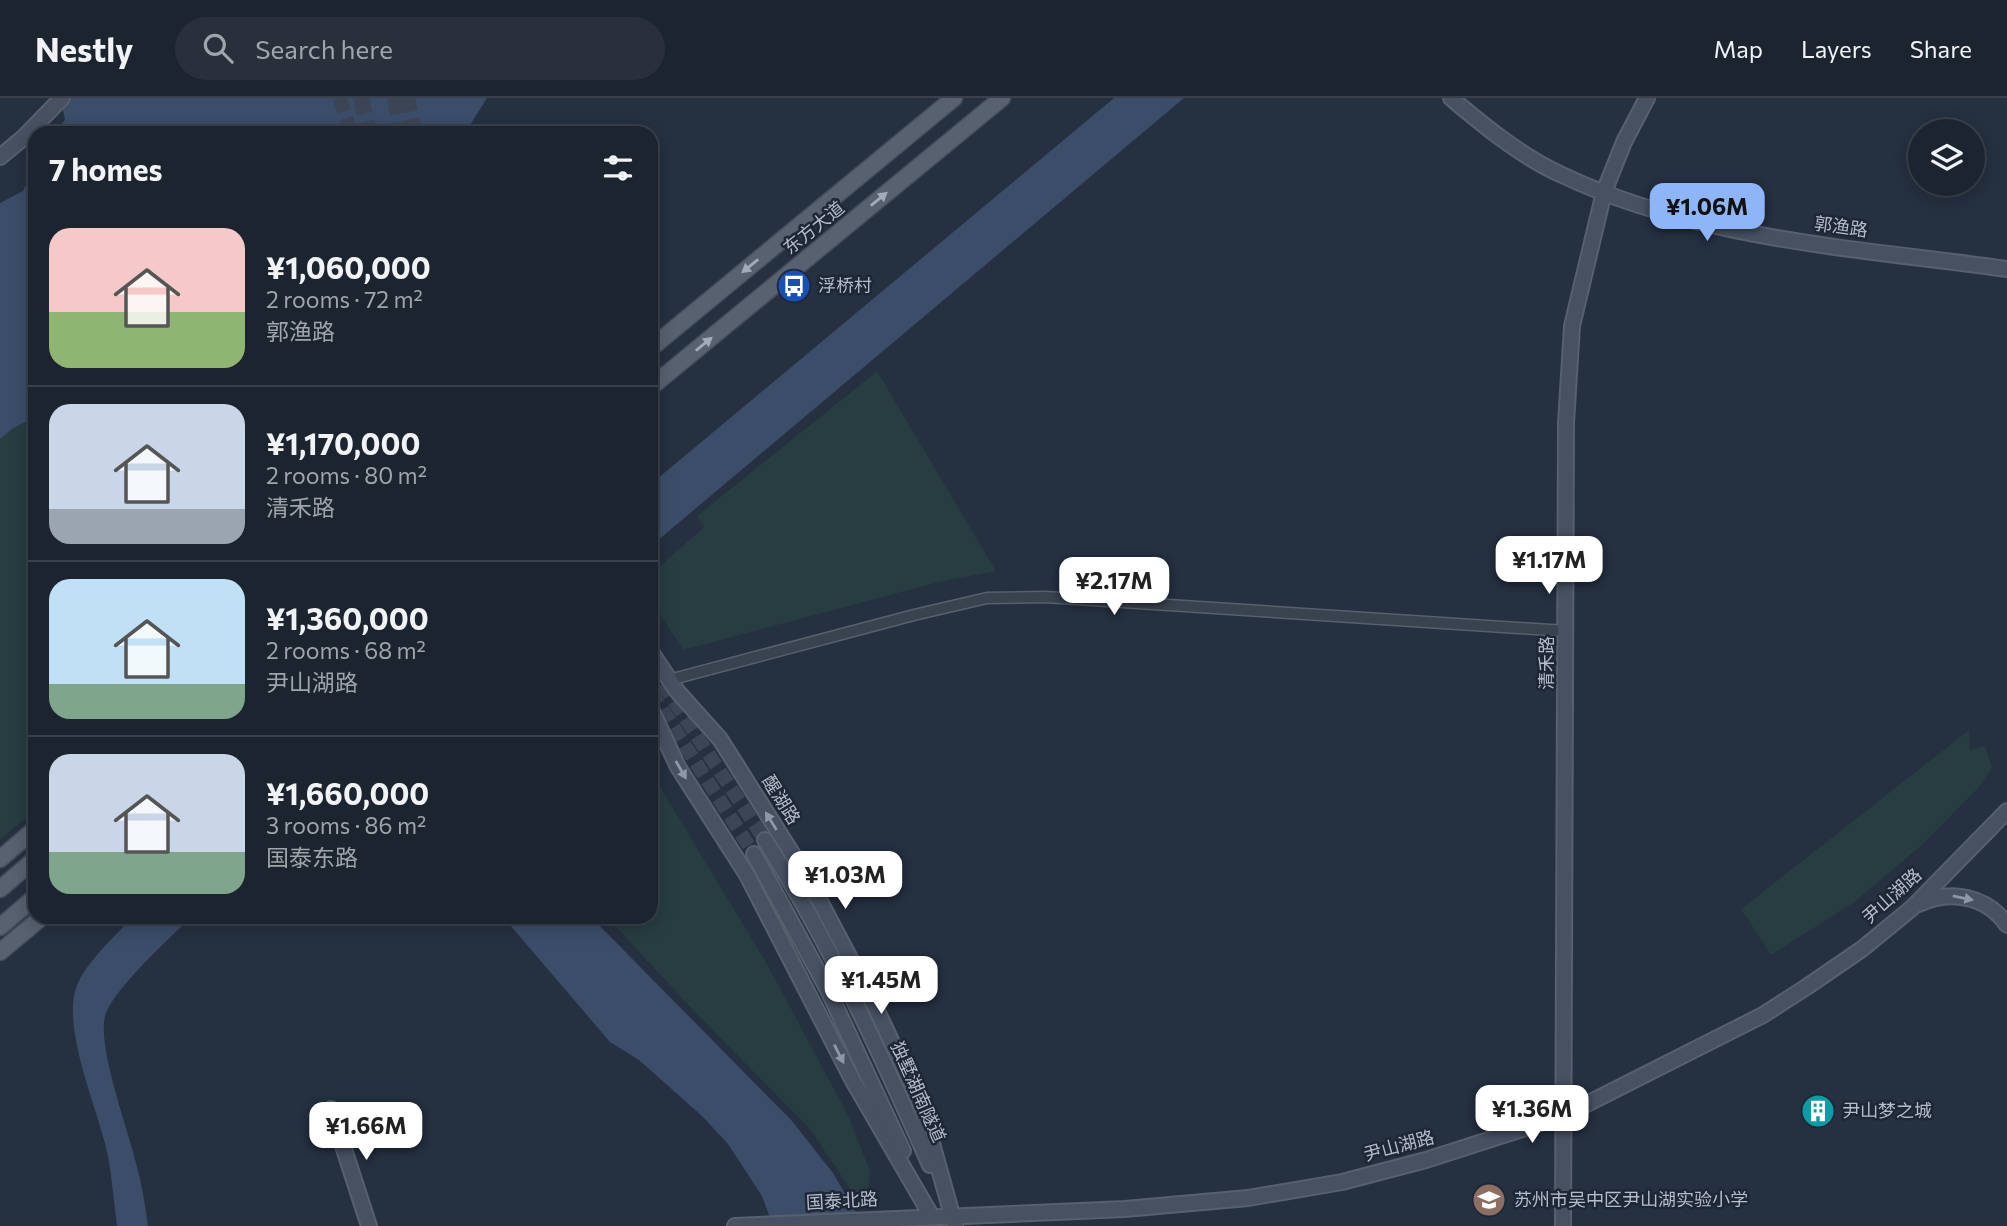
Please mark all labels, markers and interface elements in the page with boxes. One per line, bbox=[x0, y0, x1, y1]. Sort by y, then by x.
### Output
search box bbox=[175, 17, 665, 80]
text: Nestly bbox=[35, 28, 133, 69]
icon: search bbox=[199, 29, 237, 67]
text: Search here bbox=[255, 33, 393, 64]
text: Map bbox=[1714, 34, 1763, 63]
text: Layers bbox=[1801, 34, 1872, 63]
text: Share bbox=[1910, 34, 1972, 63]
map controls bbox=[1908, 119, 1985, 196]
button: layers bbox=[1908, 119, 1985, 196]
icon: filters bbox=[599, 149, 637, 187]
text: 7 homes bbox=[49, 150, 162, 187]
pin: ¥1.06M bbox=[1650, 184, 1764, 243]
one-way arrow bbox=[870, 192, 888, 207]
text: ¥1.06M bbox=[1666, 192, 1748, 220]
street label: 东方大道 bbox=[778, 196, 848, 258]
street label: 郭渔路 bbox=[1813, 211, 1869, 241]
text: ¥1,060,000 bbox=[266, 248, 431, 285]
icon: home bbox=[105, 256, 189, 340]
one-way arrow bbox=[742, 258, 759, 273]
bus stop icon: 浮桥村 bbox=[775, 267, 813, 305]
place label: 浮桥村 bbox=[818, 274, 872, 296]
text: 2 rooms · 72 m² bbox=[266, 285, 423, 313]
text: 郭渔路 bbox=[266, 317, 335, 345]
one-way arrow bbox=[695, 337, 712, 352]
text: ¥1,170,000 bbox=[266, 424, 420, 461]
icon: home bbox=[105, 432, 189, 516]
text: 2 rooms · 80 m² bbox=[266, 461, 427, 489]
text: 清禾路 bbox=[266, 493, 335, 521]
pin: ¥1.17M bbox=[1492, 536, 1606, 596]
text: ¥1.17M bbox=[1512, 545, 1586, 573]
pin: ¥2.17M bbox=[1057, 558, 1171, 617]
text: ¥2.17M bbox=[1075, 566, 1153, 594]
text: ¥1,360,000 bbox=[266, 599, 429, 636]
icon: home bbox=[105, 607, 189, 691]
text: 2 rooms · 68 m² bbox=[266, 636, 426, 664]
street label: 清禾路 bbox=[1535, 636, 1557, 690]
text: 尹山湖路 bbox=[266, 668, 358, 696]
one-way arrow bbox=[675, 761, 687, 780]
street label: 醒湖路 bbox=[758, 771, 805, 828]
text: ¥1,660,000 bbox=[266, 774, 429, 811]
icon: home bbox=[105, 782, 189, 866]
text: 3 rooms · 86 m² bbox=[266, 811, 426, 839]
one-way arrow bbox=[765, 811, 778, 830]
text: 国泰东路 bbox=[266, 843, 358, 871]
pin: ¥1.03M bbox=[788, 852, 902, 911]
text: ¥1.03M bbox=[804, 860, 886, 888]
street label: 尹山湖路 bbox=[1857, 863, 1925, 928]
one-way arrow bbox=[1952, 892, 1974, 903]
pin: ¥1.45M bbox=[824, 956, 938, 1016]
text: ¥1.45M bbox=[841, 965, 921, 993]
street label: 独墅湖南隧道 bbox=[887, 1038, 951, 1145]
one-way arrow bbox=[834, 1044, 845, 1064]
pin: ¥1.36M bbox=[1475, 1086, 1589, 1145]
building icon: 尹山梦之城 bbox=[1799, 1092, 1837, 1130]
text: ¥1.36M bbox=[1492, 1094, 1572, 1122]
place label: 尹山梦之城 bbox=[1842, 1099, 1932, 1121]
pin: ¥1.66M bbox=[309, 1102, 423, 1162]
text: ¥1.66M bbox=[325, 1111, 407, 1139]
street label: 尹山湖路 bbox=[1361, 1125, 1436, 1165]
school or university icon: 苏州市吴中区尹山湖实验小学 bbox=[1470, 1181, 1508, 1219]
street label: 国泰北路 bbox=[805, 1187, 878, 1213]
place label: 苏州市吴中区尹山湖实验小学 bbox=[1514, 1188, 1748, 1210]

